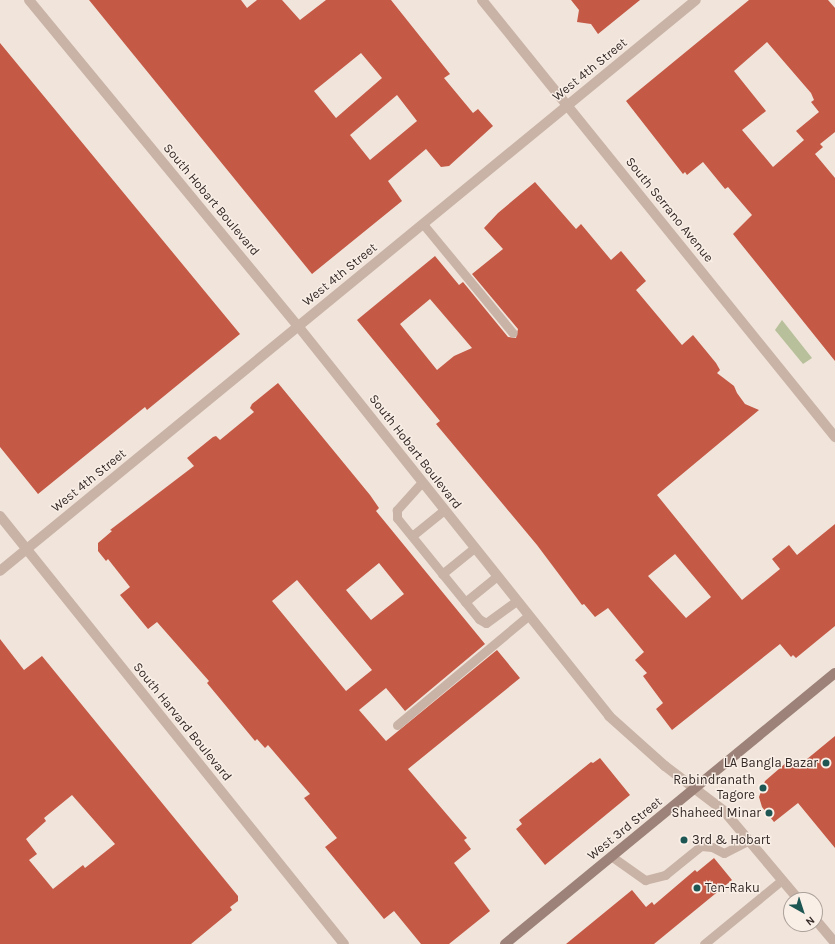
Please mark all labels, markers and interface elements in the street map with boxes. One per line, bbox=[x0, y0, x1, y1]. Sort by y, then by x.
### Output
street label: West 4th Street bbox=[550, 35, 630, 105]
street label: South Hobart Boulevard bbox=[160, 141, 262, 259]
street label: South Serrano Avenue bbox=[622, 154, 716, 266]
street label: West 4th Street bbox=[300, 240, 380, 310]
street label: South Hobart Boulevard bbox=[365, 391, 465, 513]
street label: West 4th Street bbox=[49, 446, 129, 516]
street label: South Harvard Boulevard bbox=[129, 660, 235, 784]
place label: LA Bangla Bazar bbox=[724, 755, 818, 771]
marker: LA Bangla Bazar bbox=[821, 758, 831, 768]
place label: Rabindranath Tagore bbox=[673, 773, 755, 804]
marker: Rabindranath Tagore bbox=[758, 783, 768, 793]
street label: West 3rd Street bbox=[585, 794, 665, 864]
place label: Shaheed Minar bbox=[672, 805, 761, 821]
marker: Shaheed Minar bbox=[764, 808, 774, 818]
place label: 3rd & Hobart bbox=[692, 832, 770, 848]
marker: 3rd & Hobart bbox=[679, 835, 689, 845]
place label: Ten-Raku bbox=[705, 880, 760, 896]
marker: Ten-Raku bbox=[692, 883, 702, 893]
north arrow bbox=[783, 892, 823, 932]
text: N bbox=[803, 913, 817, 928]

